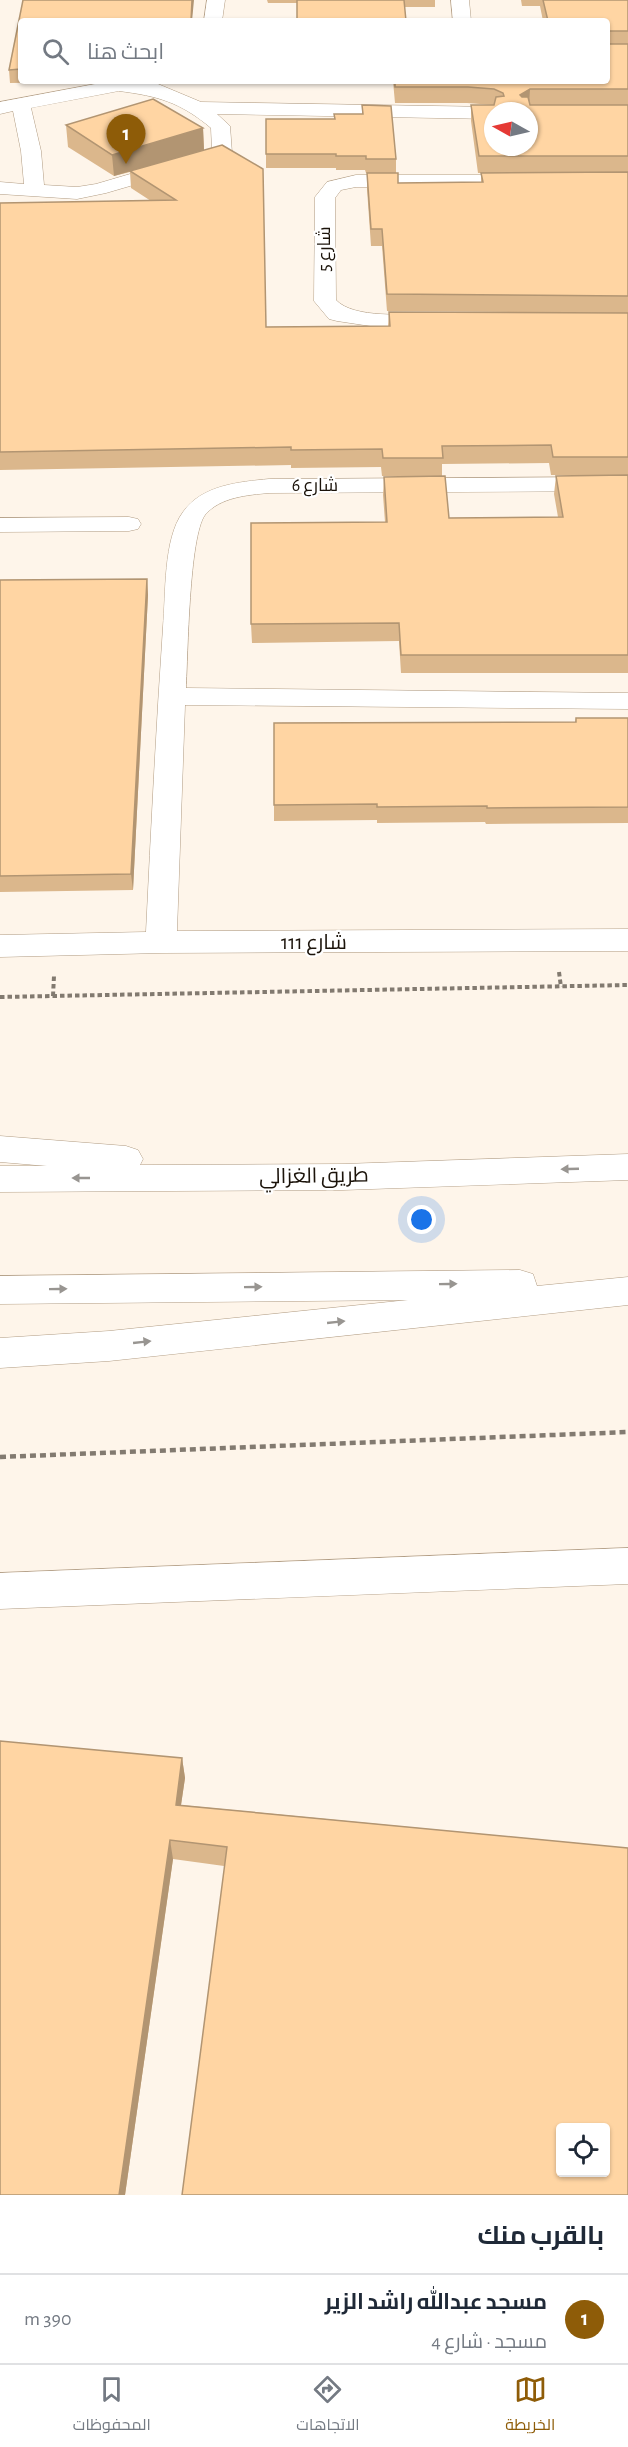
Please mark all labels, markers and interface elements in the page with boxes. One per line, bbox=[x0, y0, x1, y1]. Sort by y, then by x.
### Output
search box bbox=[18, 18, 610, 84]
icon: search bbox=[39, 35, 72, 68]
text: ابحث هنا bbox=[87, 41, 164, 63]
north arrow bbox=[484, 102, 538, 156]
pin: 1 bbox=[106, 114, 146, 164]
street label: شارع 5 bbox=[315, 226, 336, 272]
street label: شارع 6 bbox=[292, 476, 338, 497]
street label: شارع 111 bbox=[281, 932, 347, 956]
one-way arrow bbox=[560, 1164, 579, 1174]
street label: طريق الغزالي bbox=[259, 1165, 369, 1192]
one-way arrow bbox=[71, 1174, 90, 1183]
your location bbox=[407, 1205, 436, 1234]
one-way arrow bbox=[439, 1280, 458, 1289]
one-way arrow bbox=[244, 1282, 263, 1292]
one-way arrow bbox=[49, 1284, 68, 1294]
one-way arrow bbox=[327, 1317, 346, 1327]
one-way arrow bbox=[133, 1337, 152, 1347]
map controls bbox=[556, 2123, 610, 2177]
button: locate bbox=[556, 2123, 610, 2177]
text: بالقرب منك bbox=[477, 2223, 604, 2249]
text: مسجد عبدالله راشد الزير bbox=[325, 2291, 547, 2313]
text: 390 m bbox=[24, 2309, 72, 2329]
text: 1 bbox=[581, 2309, 588, 2329]
text: مسجد · شارع 4 bbox=[431, 2332, 547, 2352]
tab: المحفوظات bbox=[73, 2373, 151, 2439]
tab: الاتجاهات bbox=[296, 2373, 360, 2439]
tab: الخريطة bbox=[505, 2373, 555, 2439]

